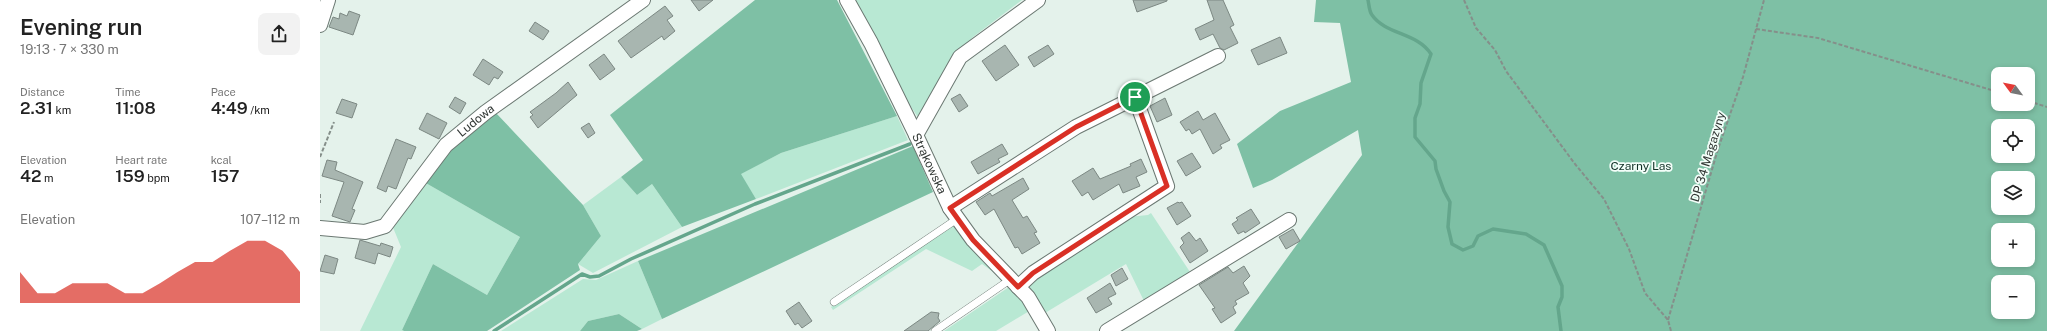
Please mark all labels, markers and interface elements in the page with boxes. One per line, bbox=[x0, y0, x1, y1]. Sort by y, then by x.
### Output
button: share bbox=[258, 13, 300, 55]
text: Evening run bbox=[20, 14, 142, 40]
text: 19:13 · 7 × 330 m bbox=[20, 42, 119, 57]
north arrow bbox=[1991, 67, 2035, 111]
map controls bbox=[1991, 67, 2035, 319]
pin bbox=[1118, 80, 1152, 114]
text: Distance bbox=[20, 86, 65, 98]
text: Time bbox=[115, 86, 140, 98]
text: Pace bbox=[211, 86, 236, 98]
icon: arrive bbox=[1124, 86, 1146, 108]
text: 2.31 bbox=[20, 98, 53, 118]
text: 11:08 bbox=[115, 98, 156, 118]
text: 4:49 bbox=[211, 98, 248, 118]
street label: Ludowa bbox=[454, 101, 497, 140]
text: km bbox=[53, 104, 71, 116]
text: /km bbox=[248, 104, 270, 116]
street label: DP 34 Magazyny bbox=[1688, 110, 1728, 204]
button: locate bbox=[1991, 119, 2035, 163]
street label: Strąkowska bbox=[909, 131, 949, 196]
text: Elevation bbox=[20, 154, 67, 166]
text: Heart rate bbox=[115, 154, 167, 166]
text: kcal bbox=[211, 154, 232, 166]
park label: Czarny Las bbox=[1611, 159, 1671, 173]
text: 42 bbox=[20, 166, 41, 186]
text: 159 bbox=[115, 166, 145, 186]
text: 157 bbox=[211, 166, 239, 186]
button: layers bbox=[1991, 171, 2035, 215]
text: m bbox=[41, 172, 54, 184]
text: bpm bbox=[145, 172, 170, 184]
text: Elevation bbox=[20, 212, 75, 227]
text: 107–112 m bbox=[240, 212, 300, 227]
button: + bbox=[1991, 223, 2035, 267]
button: − bbox=[1991, 275, 2035, 319]

